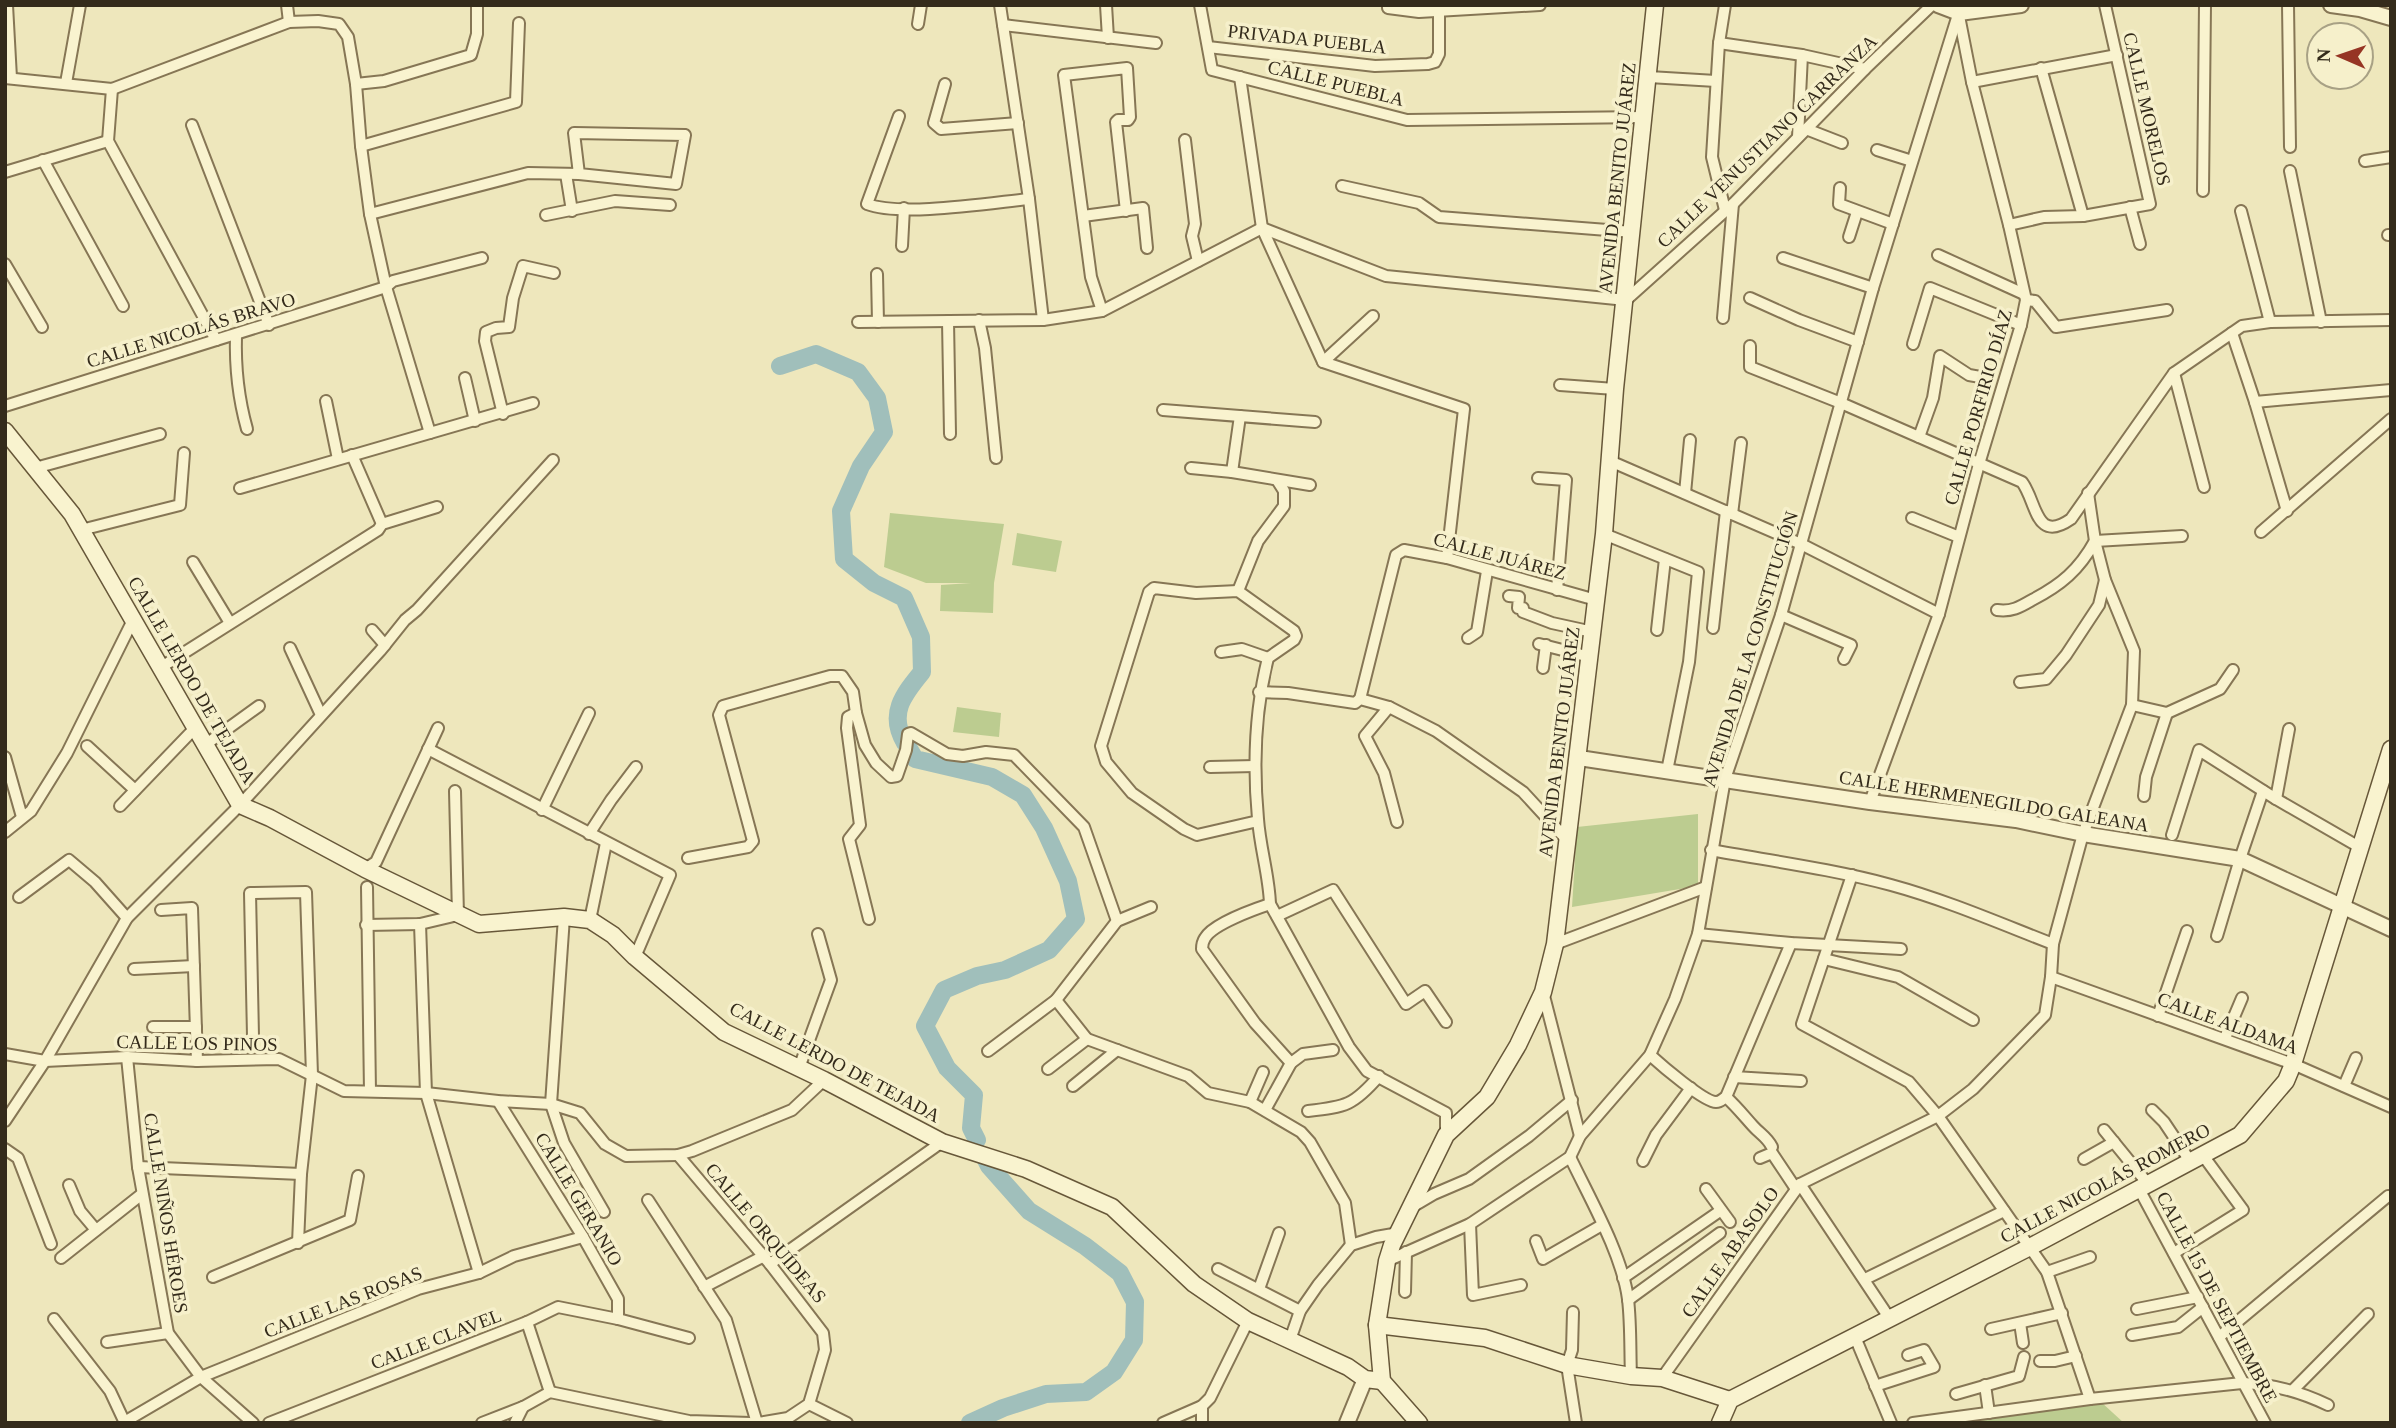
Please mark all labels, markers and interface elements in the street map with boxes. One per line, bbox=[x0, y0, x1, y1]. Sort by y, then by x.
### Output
street label: PRIVADA PUEBLA bbox=[1227, 20, 1388, 58]
north arrow bbox=[2305, 21, 2375, 91]
street label: CALLE VENUSTIANO CARRANZA bbox=[1653, 30, 1881, 252]
street label: CALLE MORELOS bbox=[2119, 30, 2175, 188]
text: N bbox=[2313, 48, 2334, 63]
street label: CALLE PUEBLA bbox=[1266, 56, 1407, 110]
street label: AVENIDA BENITO JUÁREZ bbox=[1594, 61, 1640, 295]
street label: CALLE NICOLÁS BRAVO bbox=[84, 288, 298, 372]
street label: CALLE PORFIRIO DÍAZ bbox=[1940, 307, 2016, 507]
street label: AVENIDA DE LA CONSTITUCIÓN bbox=[1698, 508, 1802, 789]
street label: CALLE JUÁREZ bbox=[1431, 528, 1569, 584]
street label: CALLE LERDO DE TEJADA bbox=[124, 573, 260, 787]
street label: AVENIDA BENITO JUÁREZ bbox=[1534, 625, 1584, 859]
street label: CALLE HERMENEGILDO GALEANA bbox=[1838, 766, 2151, 836]
street label: CALLE ALDAMA bbox=[2155, 988, 2302, 1058]
street label: CALLE LERDO DE TEJADA bbox=[726, 997, 944, 1127]
street label: CALLE LOS PINOS bbox=[116, 1031, 278, 1055]
street label: CALLE NIÑOS HÉROES bbox=[140, 1111, 192, 1315]
street label: CALLE NICOLÁS ROMERO bbox=[1997, 1119, 2213, 1247]
street label: CALLE GERANIO bbox=[531, 1129, 627, 1269]
street label: CALLE ORQUÍDEAS bbox=[701, 1159, 831, 1307]
street label: CALLE ABASOLO bbox=[1677, 1183, 1783, 1321]
street label: CALLE 15 DE SEPTIEMBRE bbox=[2152, 1188, 2282, 1406]
street label: CALLE LAS ROSAS bbox=[261, 1262, 425, 1342]
street label: CALLE CLAVEL bbox=[368, 1304, 504, 1374]

